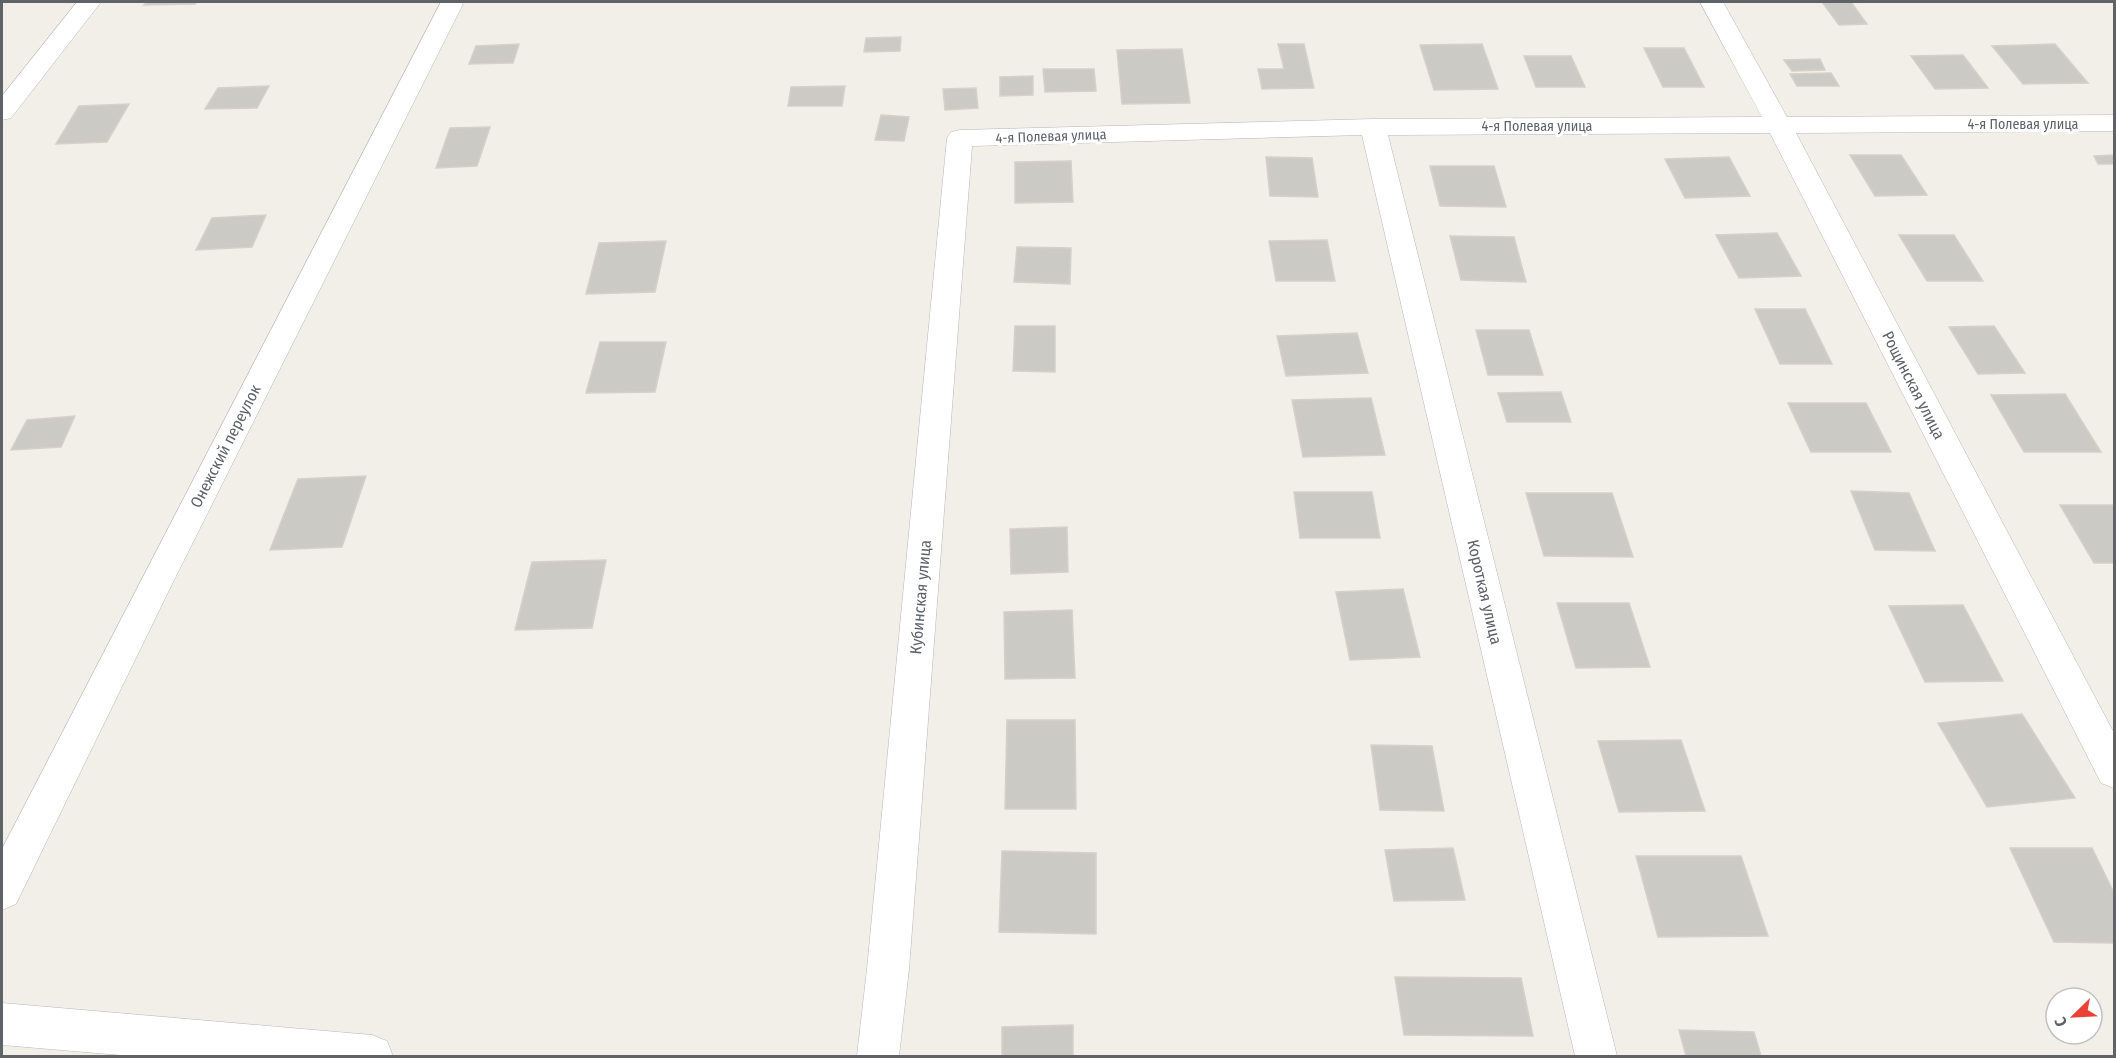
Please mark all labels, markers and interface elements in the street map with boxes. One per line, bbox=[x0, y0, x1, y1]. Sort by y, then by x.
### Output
street label: 4-я Полевая улица bbox=[1968, 116, 2079, 133]
street label: 4-я Полевая улица bbox=[1482, 118, 1593, 135]
street label: 4-я Полевая улица bbox=[995, 126, 1107, 147]
street label: Рощинская улица bbox=[1878, 328, 1949, 443]
street label: Онежский переулок bbox=[186, 381, 265, 511]
street label: Короткая улица bbox=[1463, 538, 1506, 646]
street label: Кубинская улица bbox=[906, 539, 935, 655]
north arrow bbox=[2044, 986, 2104, 1046]
text: С bbox=[2050, 1014, 2071, 1030]

